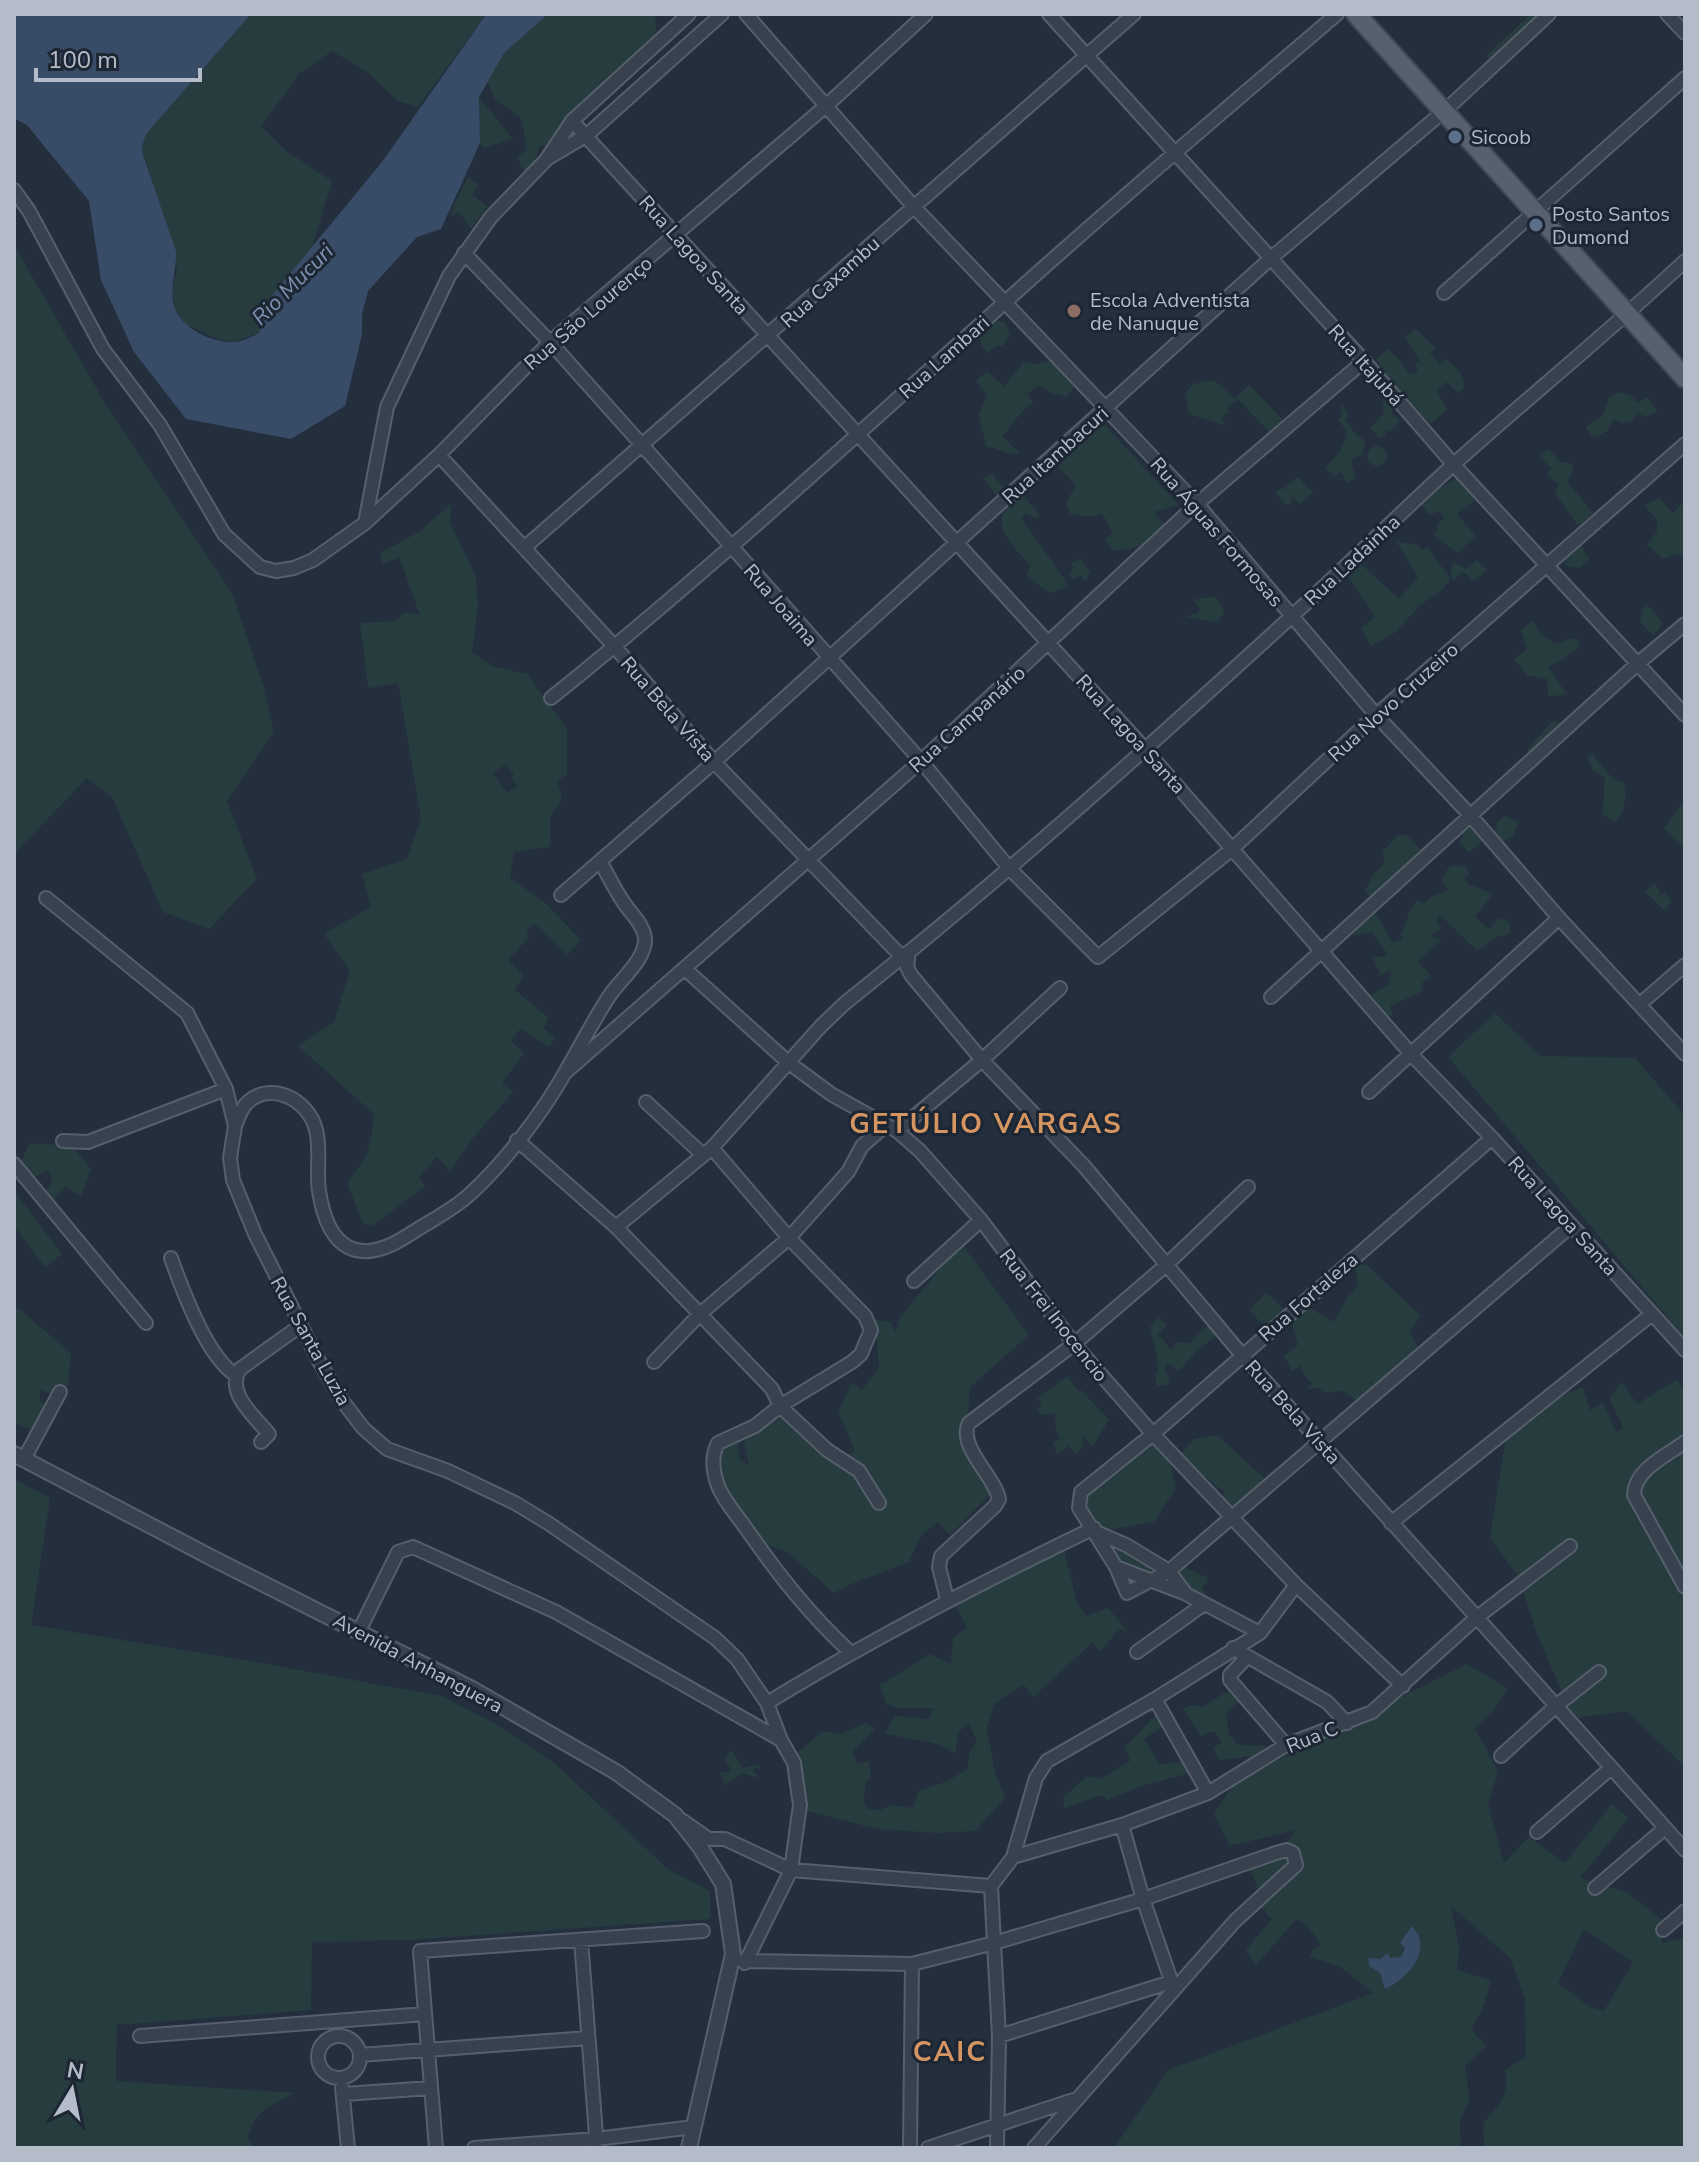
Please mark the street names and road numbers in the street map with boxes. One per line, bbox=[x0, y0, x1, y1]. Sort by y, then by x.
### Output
street label: Rua Lagoa Santa bbox=[633, 190, 755, 321]
street label: Rua Caxambu bbox=[775, 230, 886, 334]
street label: Rua São Lourenço bbox=[518, 250, 658, 377]
street label: Rua Lambari bbox=[893, 310, 995, 405]
street label: Rua Itajubá bbox=[1322, 319, 1410, 412]
street label: Rua Itambacuri bbox=[996, 400, 1114, 510]
street label: Rua Águas Formosas bbox=[1144, 452, 1289, 613]
street label: Rua Ladainha bbox=[1299, 509, 1406, 612]
street label: Rua Joaima bbox=[737, 558, 824, 652]
street label: Rua Novo Cruzeiro bbox=[1322, 637, 1464, 768]
street label: Rua Bela Vista bbox=[614, 651, 721, 768]
street label: Rua Campanário bbox=[903, 660, 1031, 779]
street label: Rua Lagoa Santa bbox=[1070, 669, 1192, 800]
street label: Rua Lagoa Santa bbox=[1502, 1151, 1624, 1282]
street label: Rua Frei Inocencio bbox=[993, 1243, 1114, 1388]
street label: Rua Fortaleza bbox=[1253, 1247, 1364, 1348]
street label: Rua Santa Luzia bbox=[264, 1272, 357, 1411]
street label: Rua Bela Vista bbox=[1239, 1354, 1347, 1470]
street label: Avenida Anhanguera bbox=[328, 1607, 507, 1720]
street label: Rua C bbox=[1282, 1715, 1342, 1760]

